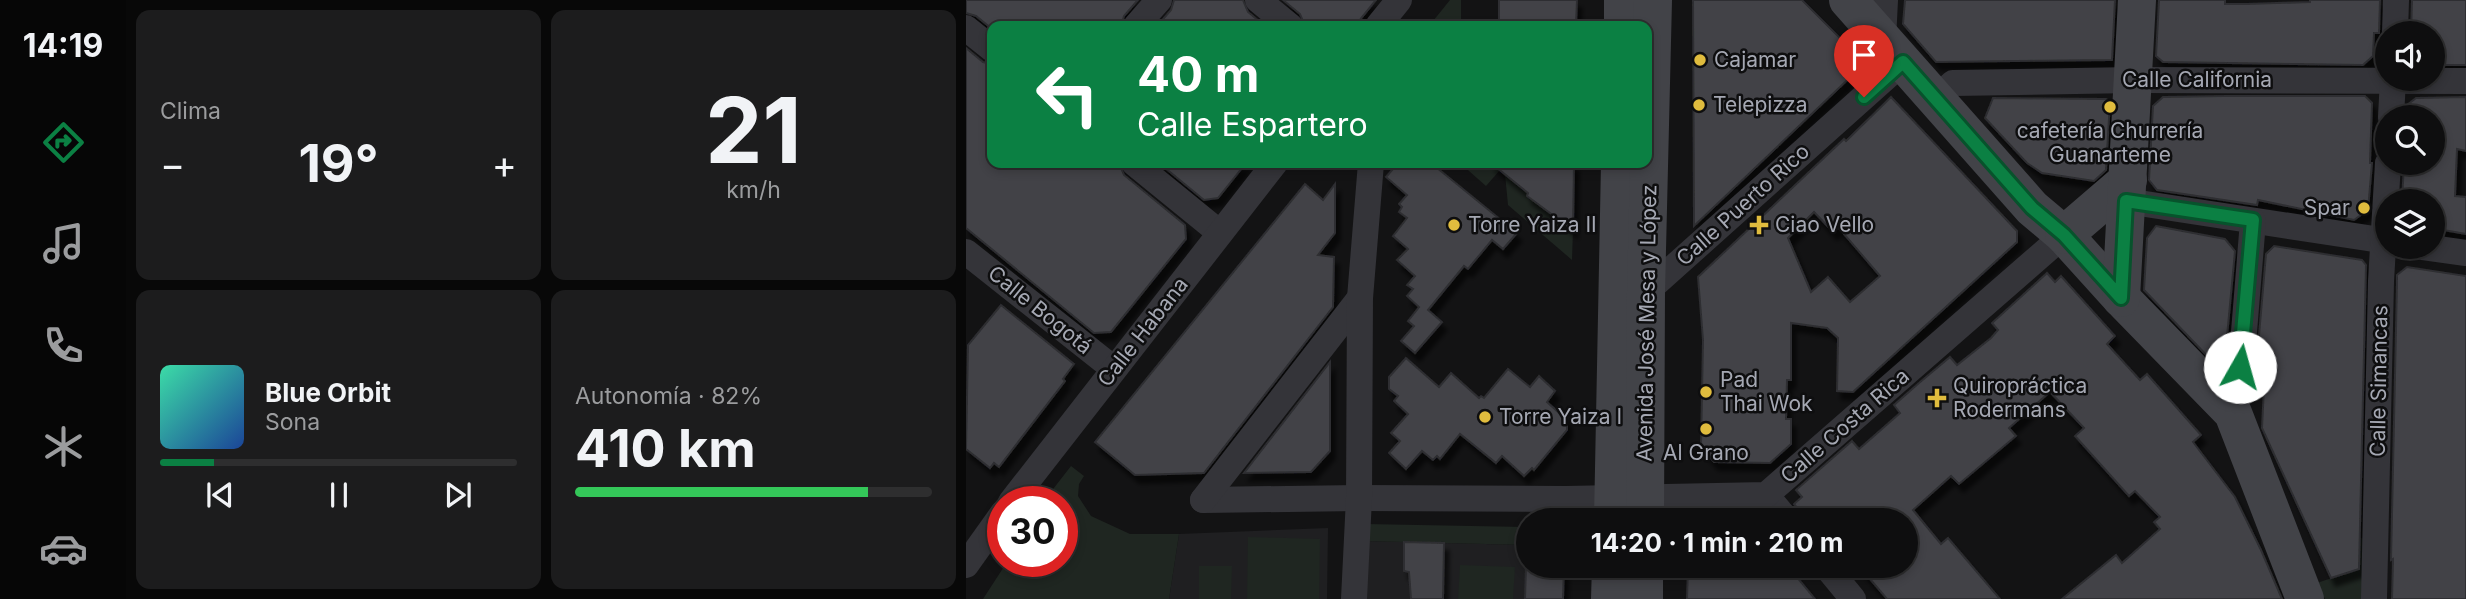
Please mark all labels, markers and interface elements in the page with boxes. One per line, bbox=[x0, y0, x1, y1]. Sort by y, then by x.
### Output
map controls bbox=[2375, 21, 2445, 259]
button: sound bbox=[2375, 21, 2445, 91]
pin bbox=[1834, 25, 1894, 97]
text: 14:19 bbox=[23, 26, 103, 65]
icon: arrive bbox=[1845, 36, 1883, 74]
text: 40 m bbox=[1137, 45, 1260, 104]
place label: Cajamar bbox=[1714, 47, 1796, 72]
icon: left bbox=[1022, 49, 1113, 140]
marker: Cajamar bbox=[1692, 52, 1708, 68]
street label: Calle California bbox=[2122, 67, 2272, 92]
text: 21 bbox=[705, 75, 802, 185]
place label: Telepizza bbox=[1713, 92, 1807, 117]
text: Clima bbox=[160, 97, 221, 125]
marker: Telepizza bbox=[1691, 97, 1707, 113]
marker: cafetería Churrería Guanarteme bbox=[2102, 99, 2118, 115]
text: Calle Espartero bbox=[1137, 105, 1368, 144]
button: search bbox=[2375, 105, 2445, 175]
icon: directions bbox=[39, 118, 88, 167]
place label: cafetería Churrería Guanarteme bbox=[2017, 118, 2203, 167]
text: 19° bbox=[298, 132, 379, 195]
street label: Calle Puerto Rico bbox=[1671, 138, 1814, 271]
text: − bbox=[160, 141, 185, 187]
text: + bbox=[492, 141, 517, 187]
text: km/h bbox=[726, 176, 781, 204]
street label: Avenida José Mesa y López bbox=[1632, 184, 1661, 462]
button: layers bbox=[2375, 189, 2445, 259]
place label: Spar bbox=[2304, 195, 2350, 220]
marker: Spar bbox=[2356, 200, 2372, 216]
place label: Torre Yaiza II bbox=[1468, 212, 1597, 237]
place label: Ciao Vello bbox=[1775, 212, 1874, 237]
marker: Ciao Vello bbox=[1749, 215, 1769, 235]
marker: Torre Yaiza II bbox=[1446, 217, 1462, 233]
icon: music bbox=[39, 219, 88, 268]
street label: Calle Bogotá bbox=[983, 260, 1097, 359]
street label: Calle Habana bbox=[1092, 272, 1193, 391]
street label: Calle Simancas bbox=[2365, 305, 2392, 457]
icon: phone bbox=[39, 321, 88, 370]
position arrow bbox=[2203, 330, 2277, 404]
street label: Calle Costa Rica bbox=[1775, 363, 1914, 488]
place label: Pad Thai Wok bbox=[1720, 367, 1813, 416]
place label: Quiropráctica Rodermans bbox=[1953, 373, 2087, 422]
text: Blue Orbit bbox=[265, 377, 391, 408]
text: Autonomía · 82% bbox=[575, 382, 762, 410]
marker: Pad Thai Wok bbox=[1698, 384, 1714, 400]
marker: Quiropráctica Rodermans bbox=[1927, 388, 1947, 408]
place label: Torre Yaiza I bbox=[1499, 404, 1622, 429]
text: Sona bbox=[265, 408, 320, 436]
marker: Torre Yaiza I bbox=[1477, 409, 1493, 425]
text: 410 km bbox=[575, 417, 756, 480]
marker: Al Grano bbox=[1698, 421, 1714, 437]
icon: climate bbox=[39, 422, 88, 471]
place label: Al Grano bbox=[1663, 440, 1749, 465]
icon: previous bbox=[201, 476, 239, 514]
icon: pause bbox=[320, 476, 358, 514]
icon: next bbox=[439, 476, 477, 514]
speed limit sign: 30 bbox=[987, 486, 1078, 577]
icon: car bbox=[39, 524, 88, 573]
text: 14:20 · 1 min · 210 m bbox=[1591, 527, 1843, 558]

